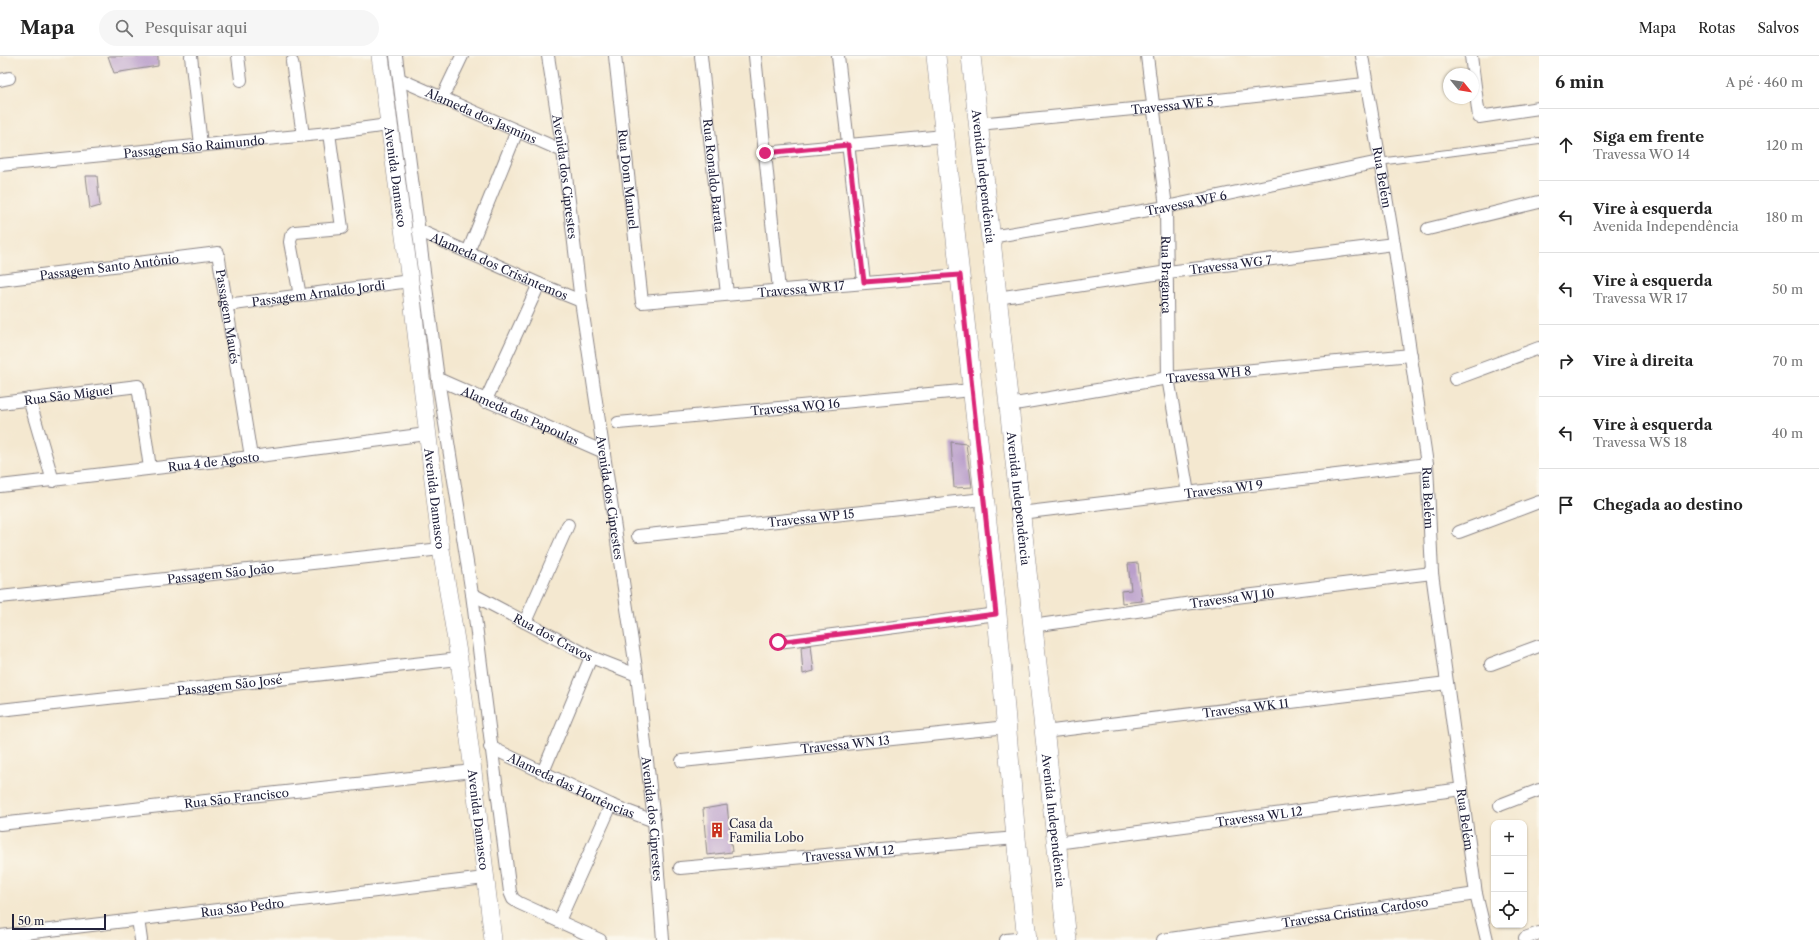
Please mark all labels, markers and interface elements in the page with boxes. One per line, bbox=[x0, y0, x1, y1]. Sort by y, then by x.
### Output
search box bbox=[99, 10, 379, 46]
text: Mapa bbox=[20, 16, 75, 39]
icon: search bbox=[113, 17, 135, 39]
text: Pesquisar aqui bbox=[145, 18, 247, 37]
text: Mapa bbox=[1639, 19, 1676, 37]
text: Rotas bbox=[1698, 19, 1735, 37]
text: Salvos bbox=[1757, 19, 1799, 37]
north arrow bbox=[1443, 68, 1479, 104]
text: 6 min bbox=[1555, 72, 1604, 92]
text: A pé · 460 m bbox=[1726, 74, 1803, 90]
street label: Alameda dos Jasmins bbox=[423, 84, 539, 146]
street label: Travessa WE 5 bbox=[1130, 93, 1214, 117]
street label: Avenida Independência bbox=[969, 108, 999, 245]
street label: Avenida dos Ciprestes bbox=[550, 112, 581, 240]
street label: Rua Ronaldo Barata bbox=[700, 118, 728, 233]
street label: Avenida Damasco bbox=[382, 125, 410, 228]
text: Siga em frente bbox=[1593, 127, 1704, 146]
street label: Rua Dom Manuel bbox=[616, 128, 642, 231]
street label: Passagem São Raimundo bbox=[123, 132, 265, 160]
icon: ahead bbox=[1555, 134, 1577, 156]
text: 120 m bbox=[1766, 137, 1803, 153]
route end bbox=[756, 144, 774, 162]
street label: Rua Belém bbox=[1370, 145, 1395, 209]
text: Travessa WO 14 bbox=[1593, 146, 1690, 162]
street label: Travessa WF 6 bbox=[1144, 187, 1228, 218]
text: Vire à esquerda bbox=[1593, 199, 1712, 218]
icon: left bbox=[1555, 206, 1577, 228]
text: 180 m bbox=[1766, 209, 1803, 225]
text: Avenida Independência bbox=[1593, 218, 1739, 234]
street label: Alameda dos Crisântemos bbox=[428, 229, 570, 302]
street label: Rua Bragança bbox=[1159, 236, 1175, 315]
street label: Passagem Santo Antônio bbox=[39, 250, 180, 283]
street label: Travessa WG 7 bbox=[1188, 252, 1273, 277]
street label: Passagem Maués bbox=[213, 268, 243, 365]
text: Vire à esquerda bbox=[1593, 271, 1712, 290]
street label: Passagem Arnaldo Jordi bbox=[251, 277, 386, 309]
street label: Travessa WR 17 bbox=[757, 277, 845, 300]
icon: left bbox=[1555, 278, 1577, 300]
text: 50 m bbox=[1772, 281, 1803, 297]
text: Travessa WR 17 bbox=[1593, 290, 1687, 306]
icon: right bbox=[1555, 350, 1577, 372]
text: Vire à direita bbox=[1593, 351, 1693, 370]
text: 70 m bbox=[1773, 353, 1803, 369]
street label: Travessa WH 8 bbox=[1165, 363, 1252, 386]
street label: Rua São Miguel bbox=[23, 382, 114, 407]
street label: Alameda das Papoulas bbox=[458, 382, 582, 448]
street label: Travessa WQ 16 bbox=[750, 395, 841, 418]
text: Vire à esquerda bbox=[1593, 415, 1712, 434]
icon: left bbox=[1555, 422, 1577, 444]
text: 40 m bbox=[1772, 425, 1803, 441]
street label: Avenida Independência bbox=[1004, 430, 1034, 567]
street label: Avenida dos Ciprestes bbox=[594, 433, 627, 561]
text: Travessa WS 18 bbox=[1593, 434, 1687, 450]
street label: Avenida Damasco bbox=[422, 446, 448, 550]
street label: Rua 4 de Agosto bbox=[167, 449, 260, 474]
street label: Rua Belém bbox=[1420, 466, 1437, 529]
street label: Travessa WI 9 bbox=[1183, 476, 1264, 501]
icon: arrive bbox=[1555, 494, 1577, 516]
text: Chegada ao destino bbox=[1593, 495, 1743, 514]
street label: Travessa WP 15 bbox=[767, 505, 855, 530]
street label: Passagem São João bbox=[166, 560, 275, 586]
street label: Travessa WJ 10 bbox=[1189, 585, 1275, 611]
street label: Rua dos Cravos bbox=[511, 610, 596, 664]
route start bbox=[769, 633, 787, 651]
street label: Passagem São José bbox=[176, 671, 283, 698]
street label: Travessa WK 11 bbox=[1201, 695, 1290, 720]
street label: Travessa WN 13 bbox=[800, 732, 890, 756]
street label: Alameda das Hortências bbox=[505, 749, 637, 821]
street label: Avenida Independência bbox=[1039, 752, 1069, 889]
street label: Avenida dos Ciprestes bbox=[639, 754, 666, 882]
street label: Avenida Damasco bbox=[465, 767, 492, 871]
street label: Rua São Francisco bbox=[183, 784, 290, 811]
street label: Rua Belém bbox=[1454, 788, 1477, 851]
street label: Travessa WL 12 bbox=[1215, 803, 1304, 829]
place label: Casa da Familia Lobo bbox=[729, 816, 804, 845]
map controls bbox=[1491, 820, 1527, 928]
button: + bbox=[1491, 820, 1527, 856]
building icon: Casa da Familia Lobo bbox=[708, 821, 726, 839]
street label: Travessa WM 12 bbox=[802, 841, 895, 865]
button: − bbox=[1491, 856, 1527, 892]
button: locate bbox=[1491, 892, 1527, 928]
street label: Travessa Cristina Cardoso bbox=[1281, 894, 1429, 930]
street label: Rua São Pedro bbox=[200, 895, 285, 919]
scale bar bbox=[12, 912, 106, 931]
text: 50 m bbox=[18, 914, 44, 928]

